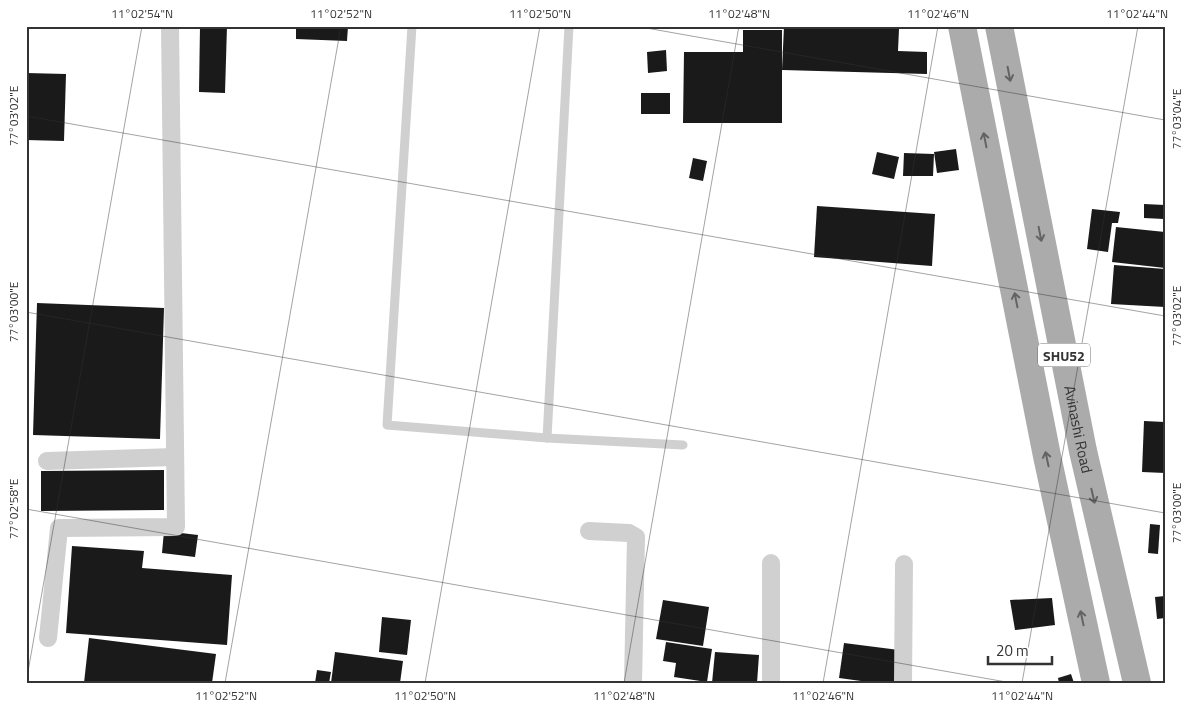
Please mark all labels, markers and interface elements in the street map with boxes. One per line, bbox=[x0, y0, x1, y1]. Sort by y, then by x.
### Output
text: 11°02'54"N bbox=[111, 4, 173, 23]
text: 11°02'52"N bbox=[310, 4, 372, 23]
text: 11°02'50"N bbox=[509, 4, 571, 23]
text: 11°02'48"N bbox=[708, 4, 770, 23]
text: 11°02'46"N bbox=[907, 4, 969, 23]
text: 11°02'44"N bbox=[1106, 4, 1168, 23]
one-way arrow bbox=[1005, 66, 1014, 82]
text: 77°03'02"E bbox=[4, 85, 23, 146]
text: 77°03'04"E bbox=[1167, 88, 1186, 149]
one-way arrow bbox=[980, 133, 989, 149]
one-way arrow bbox=[1036, 225, 1046, 241]
text: 77°03'00"E bbox=[4, 281, 23, 342]
text: 77°03'02"E bbox=[1167, 285, 1186, 346]
one-way arrow bbox=[1011, 292, 1020, 308]
road number: SHU52 bbox=[1038, 344, 1090, 366]
street label: Avinashi Road bbox=[1059, 383, 1099, 475]
one-way arrow bbox=[1042, 452, 1052, 468]
text: 77°02'58"E bbox=[4, 478, 23, 539]
text: 77°03'00"E bbox=[1167, 482, 1186, 543]
one-way arrow bbox=[1089, 487, 1098, 503]
one-way arrow bbox=[1077, 610, 1086, 626]
scale bar bbox=[988, 634, 1052, 666]
text: 20 m bbox=[996, 639, 1029, 662]
text: 11°02'52"N bbox=[195, 686, 257, 705]
text: 11°02'50"N bbox=[394, 686, 456, 705]
text: 11°02'48"N bbox=[593, 686, 655, 705]
text: 11°02'46"N bbox=[792, 686, 854, 705]
text: 11°02'44"N bbox=[991, 686, 1053, 705]

